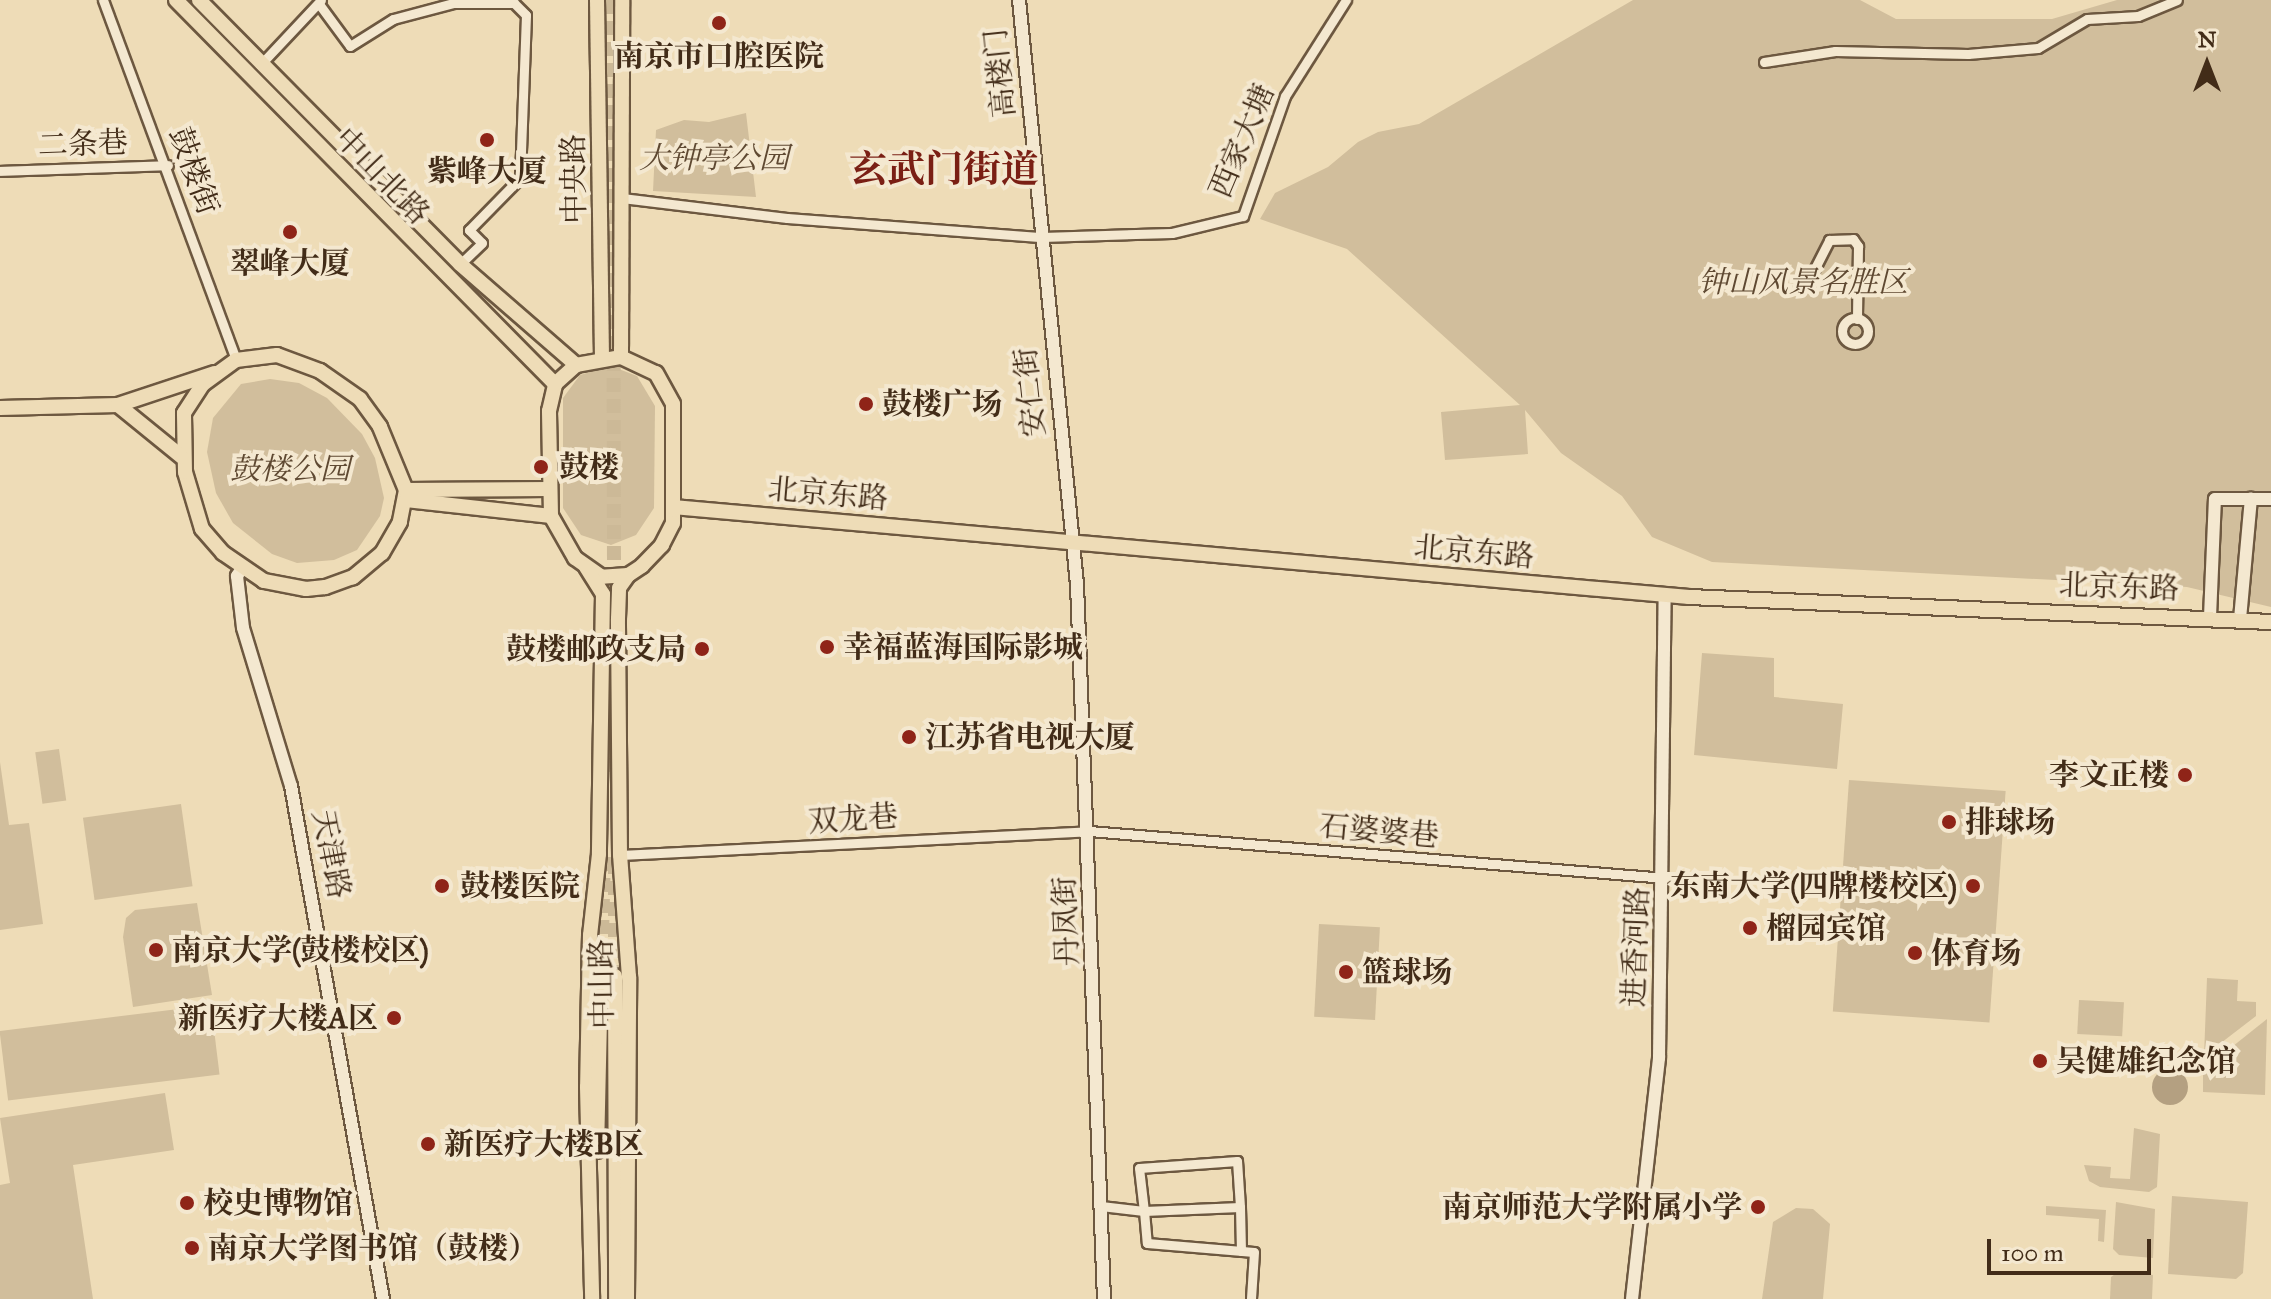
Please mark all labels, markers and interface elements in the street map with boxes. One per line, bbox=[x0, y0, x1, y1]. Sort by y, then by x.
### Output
marker: 南京市口腔医院 bbox=[708, 12, 730, 34]
north arrow bbox=[2167, 24, 2247, 104]
street label: 高楼门 bbox=[977, 26, 1023, 120]
text: N bbox=[2198, 26, 2216, 53]
place label: 南京市口腔医院 bbox=[614, 38, 824, 74]
street label: 西家大塘 bbox=[1202, 79, 1282, 203]
street label: 中山北路 bbox=[327, 120, 437, 232]
street label: 鼓楼街 bbox=[162, 123, 226, 219]
street label: 二条巷 bbox=[37, 124, 129, 164]
marker: 紫峰大厦 bbox=[478, 131, 496, 149]
street label: 中央路 bbox=[555, 134, 593, 224]
park label: 大钟亭公园 bbox=[639, 140, 789, 176]
district label: 玄武门街道 bbox=[849, 147, 1039, 193]
place label: 紫峰大厦 bbox=[427, 153, 547, 189]
marker: 翠峰大厦 bbox=[281, 223, 299, 241]
place label: 翠峰大厦 bbox=[230, 245, 350, 281]
park label: 钟山风景名胜区 bbox=[1698, 264, 1908, 300]
street label: 安仁街 bbox=[1007, 345, 1053, 439]
place label: 鼓楼广场 bbox=[882, 386, 1002, 422]
marker: 鼓楼广场 bbox=[857, 395, 875, 413]
place label: 鼓楼 bbox=[559, 449, 619, 485]
park label: 鼓楼公园 bbox=[230, 451, 350, 487]
marker: 鼓楼 bbox=[530, 456, 552, 478]
street label: 北京东路 bbox=[767, 471, 889, 517]
street label: 北京东路 bbox=[1413, 529, 1535, 575]
street label: 北京东路 bbox=[2058, 567, 2180, 607]
place label: 幸福蓝海国际影城 bbox=[843, 629, 1083, 665]
place label: 鼓楼邮政支局 bbox=[506, 631, 686, 667]
marker: 幸福蓝海国际影城 bbox=[818, 638, 836, 656]
marker: 鼓楼邮政支局 bbox=[693, 640, 711, 658]
place label: 江苏省电视大厦 bbox=[925, 719, 1135, 755]
marker: 江苏省电视大厦 bbox=[900, 728, 918, 746]
place label: 李文正楼 bbox=[2049, 757, 2169, 793]
marker: 李文正楼 bbox=[2176, 766, 2194, 784]
street label: 双龙巷 bbox=[807, 798, 899, 840]
place label: 排球场 bbox=[1965, 804, 2055, 840]
street label: 天津路 bbox=[305, 806, 357, 902]
street label: 石婆婆巷 bbox=[1318, 808, 1440, 854]
marker: 排球场 bbox=[1940, 813, 1958, 831]
place label: 鼓楼医院 bbox=[460, 868, 580, 904]
place label: 东南大学(四牌楼校区) bbox=[1670, 868, 1957, 904]
marker: 鼓楼医院 bbox=[431, 875, 453, 897]
street label: 丹凤街 bbox=[1046, 875, 1086, 967]
marker: 东南大学(四牌楼校区) bbox=[1964, 877, 1982, 895]
street label: 进香河路 bbox=[1616, 886, 1656, 1008]
place label: 榴园宾馆 bbox=[1766, 910, 1886, 946]
marker: 榴园宾馆 bbox=[1741, 919, 1759, 937]
place label: 南京大学(鼓楼校区) bbox=[172, 932, 429, 968]
place label: 体育场 bbox=[1931, 935, 2021, 971]
street label: 中山路 bbox=[583, 939, 621, 1029]
marker: 南京大学(鼓楼校区) bbox=[147, 941, 165, 959]
marker: 体育场 bbox=[1906, 944, 1924, 962]
place label: 篮球场 bbox=[1362, 954, 1452, 990]
marker: 篮球场 bbox=[1337, 963, 1355, 981]
place label: 新医疗大楼A区 bbox=[178, 1000, 378, 1036]
marker: 新医疗大楼A区 bbox=[385, 1009, 403, 1027]
place label: 吴健雄纪念馆 bbox=[2056, 1043, 2236, 1079]
marker: 吴健雄纪念馆 bbox=[2031, 1052, 2049, 1070]
place label: 新医疗大楼B区 bbox=[444, 1126, 644, 1162]
marker: 新医疗大楼B区 bbox=[419, 1135, 437, 1153]
place label: 校史博物馆 bbox=[203, 1185, 353, 1221]
place label: 南京师范大学附属小学 bbox=[1442, 1189, 1742, 1225]
marker: 校史博物馆 bbox=[178, 1194, 196, 1212]
marker: 南京师范大学附属小学 bbox=[1749, 1198, 1767, 1216]
scale bar bbox=[1991, 1223, 2155, 1273]
place label: 南京大学图书馆（鼓楼） bbox=[208, 1230, 538, 1266]
text: 100 m bbox=[2001, 1238, 2064, 1268]
marker: 南京大学图书馆（鼓楼） bbox=[183, 1239, 201, 1257]

